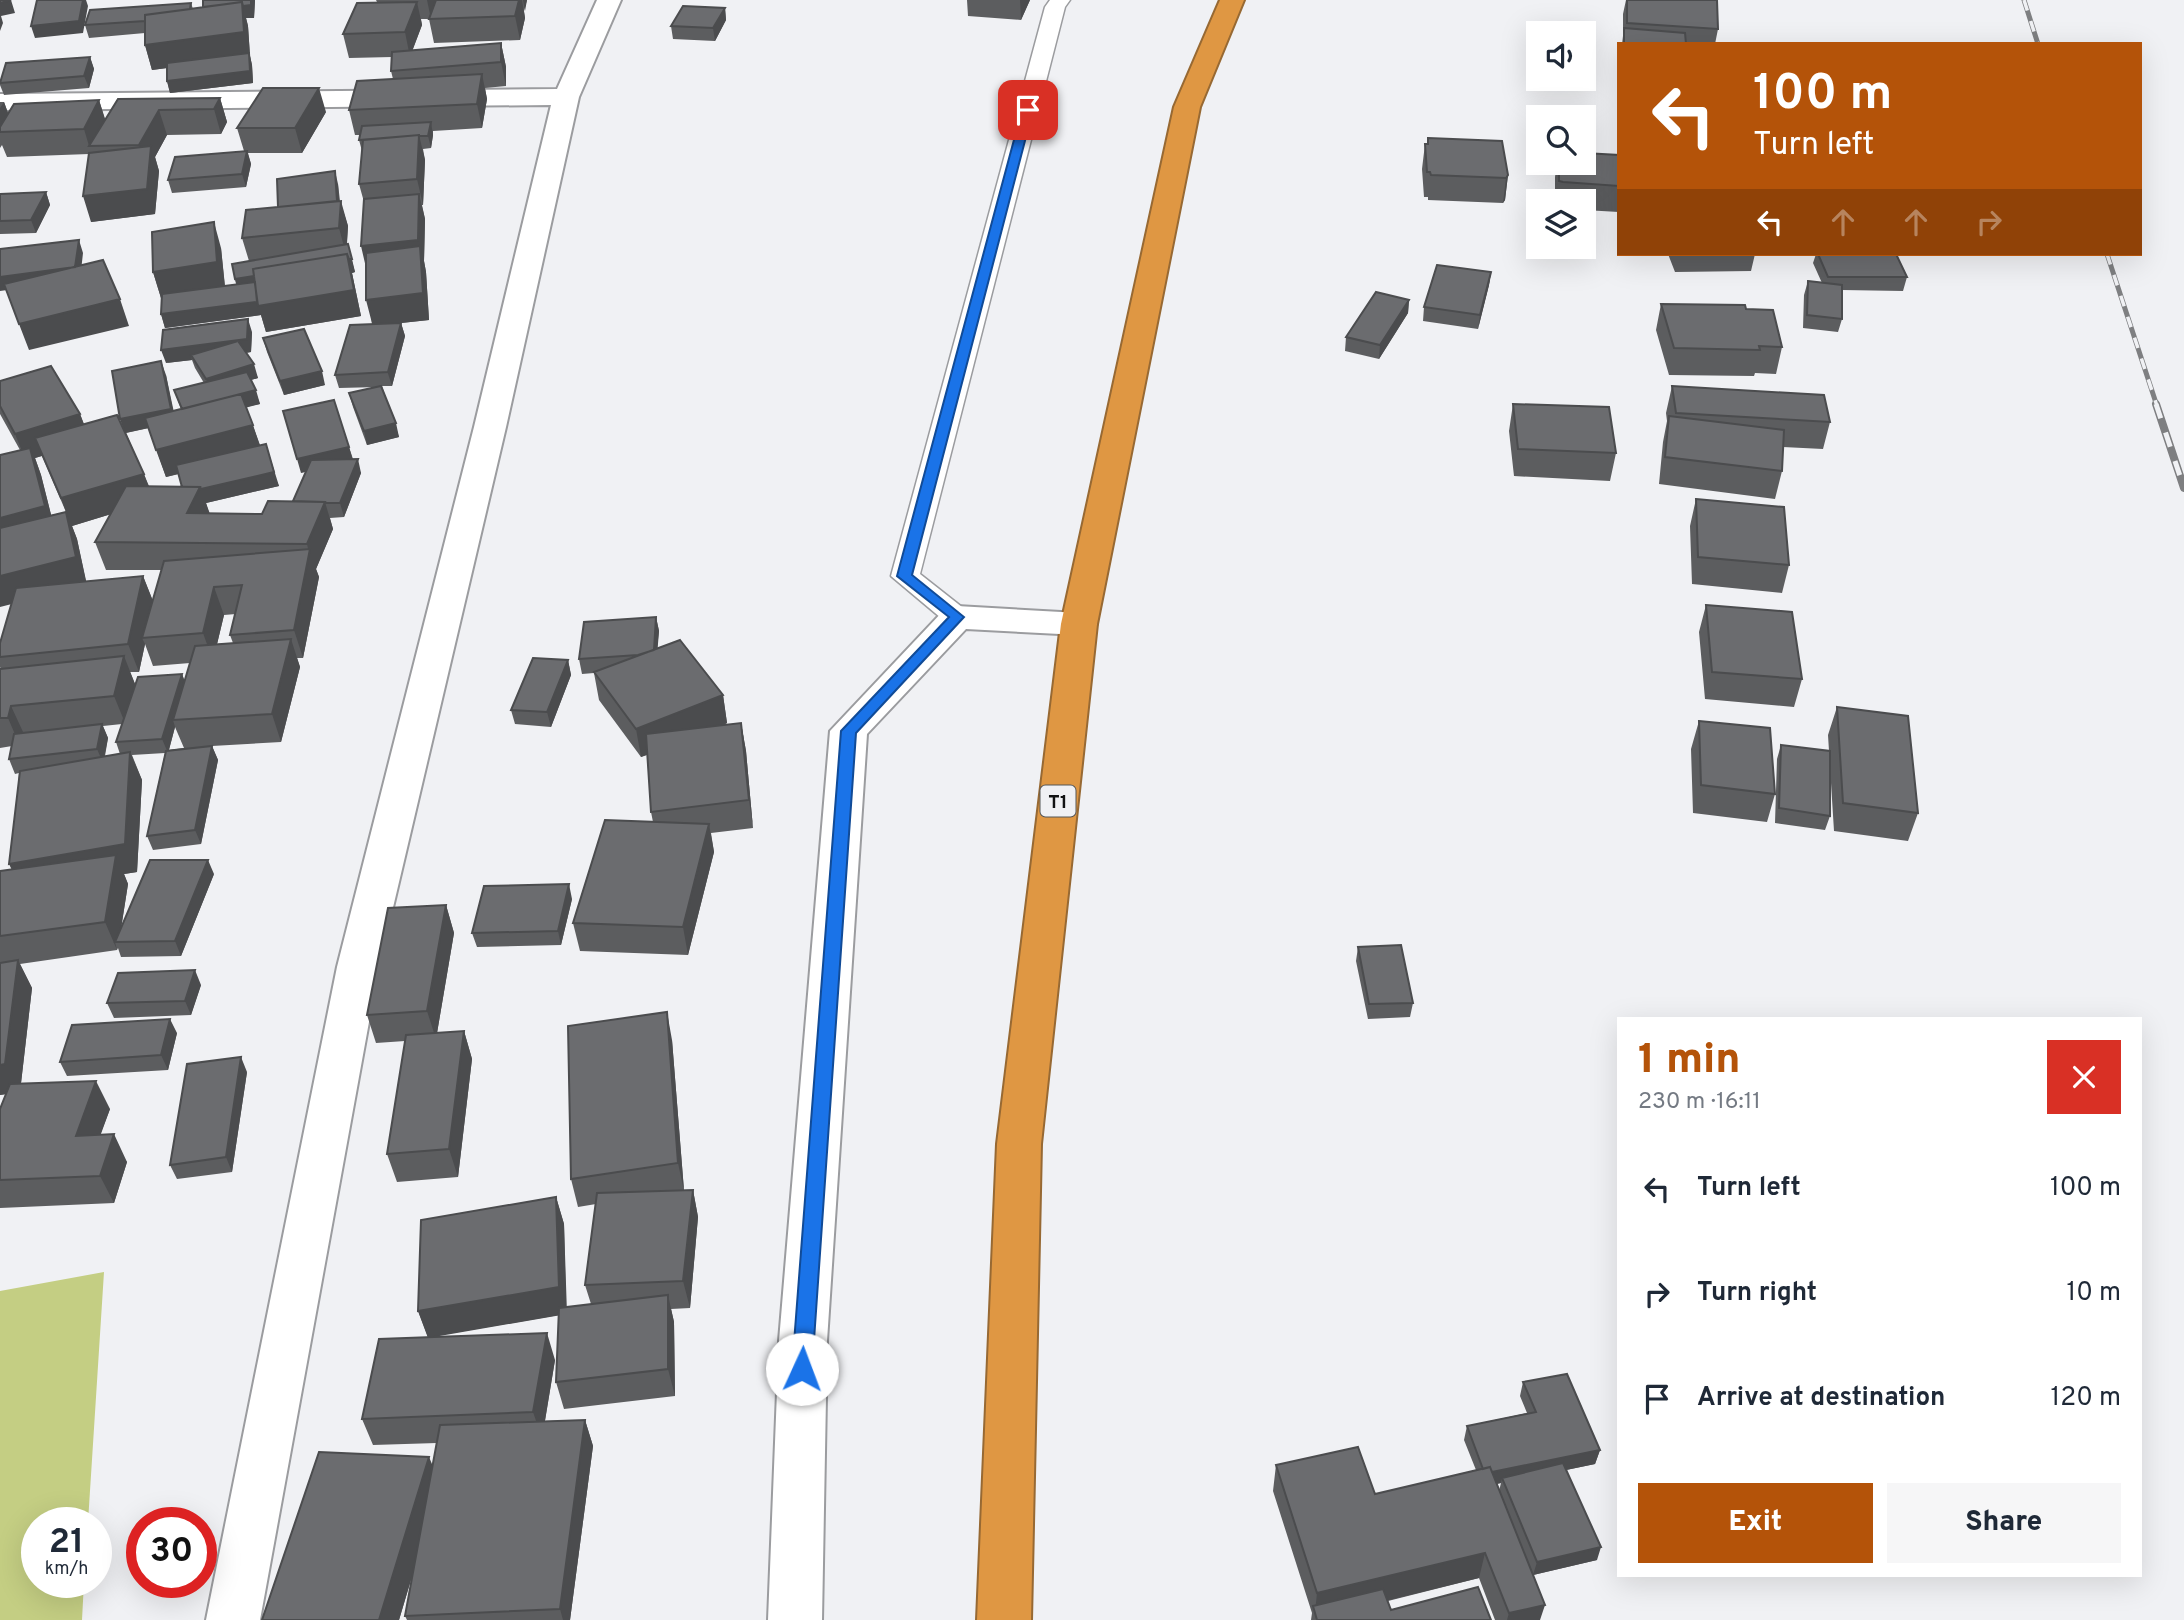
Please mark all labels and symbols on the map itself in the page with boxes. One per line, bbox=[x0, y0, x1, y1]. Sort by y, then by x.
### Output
pin bbox=[998, 80, 1058, 140]
road number: T1 bbox=[1040, 786, 1076, 816]
position arrow bbox=[765, 1332, 839, 1406]
speed limit sign: 30 bbox=[126, 1507, 217, 1598]

